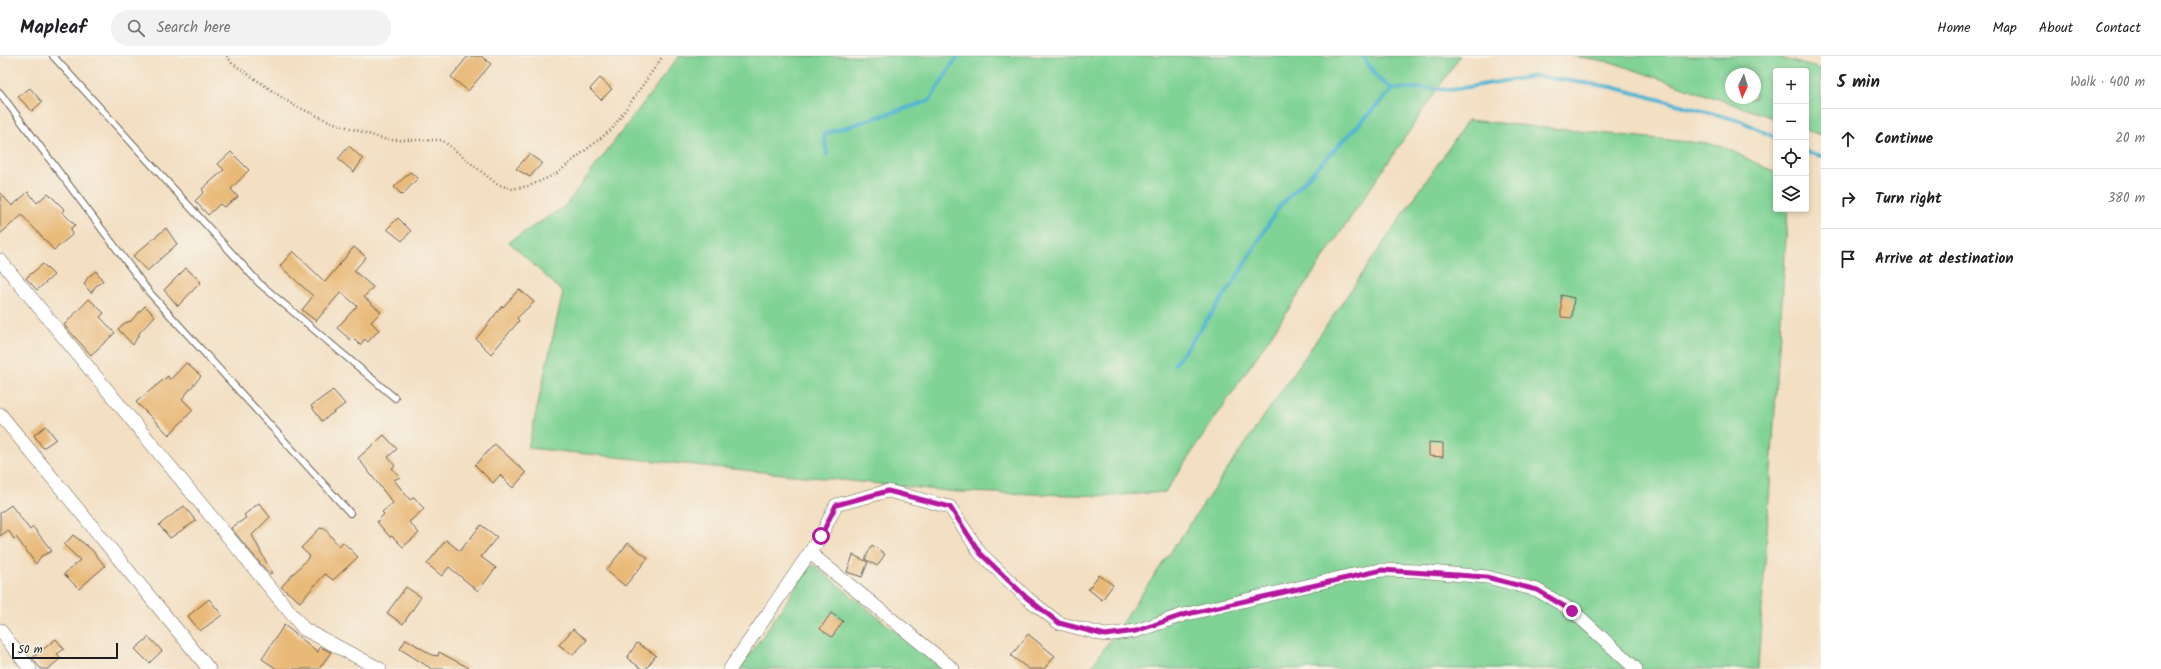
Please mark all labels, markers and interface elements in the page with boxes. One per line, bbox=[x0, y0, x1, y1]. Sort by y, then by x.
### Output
search box bbox=[111, 10, 391, 46]
text: Mapleaf bbox=[20, 13, 87, 43]
text: Search here bbox=[157, 16, 231, 40]
icon: search bbox=[125, 17, 147, 39]
text: Home bbox=[1937, 17, 1971, 39]
text: Map bbox=[1993, 17, 2017, 39]
text: About bbox=[2039, 17, 2073, 39]
text: Contact bbox=[2095, 17, 2141, 39]
north arrow bbox=[1725, 68, 1761, 104]
map controls bbox=[1773, 68, 1809, 212]
button: + bbox=[1773, 68, 1809, 104]
text: 5 min bbox=[1837, 69, 1880, 96]
text: Walk · 400 m bbox=[2070, 72, 2145, 93]
button: − bbox=[1773, 104, 1809, 140]
text: Continue bbox=[1875, 127, 1933, 151]
icon: ahead bbox=[1837, 128, 1859, 150]
text: 20 m bbox=[2115, 128, 2145, 149]
button: locate bbox=[1773, 140, 1809, 176]
button: layers bbox=[1773, 176, 1809, 212]
text: Turn right bbox=[1875, 187, 1942, 211]
icon: right bbox=[1837, 188, 1859, 210]
text: 380 m bbox=[2108, 188, 2145, 209]
text: Arrive at destination bbox=[1875, 247, 2014, 271]
icon: arrive bbox=[1837, 248, 1859, 270]
route start bbox=[812, 527, 830, 545]
route end bbox=[1563, 602, 1581, 620]
scale bar bbox=[12, 641, 118, 660]
text: 50 m bbox=[18, 641, 43, 659]

